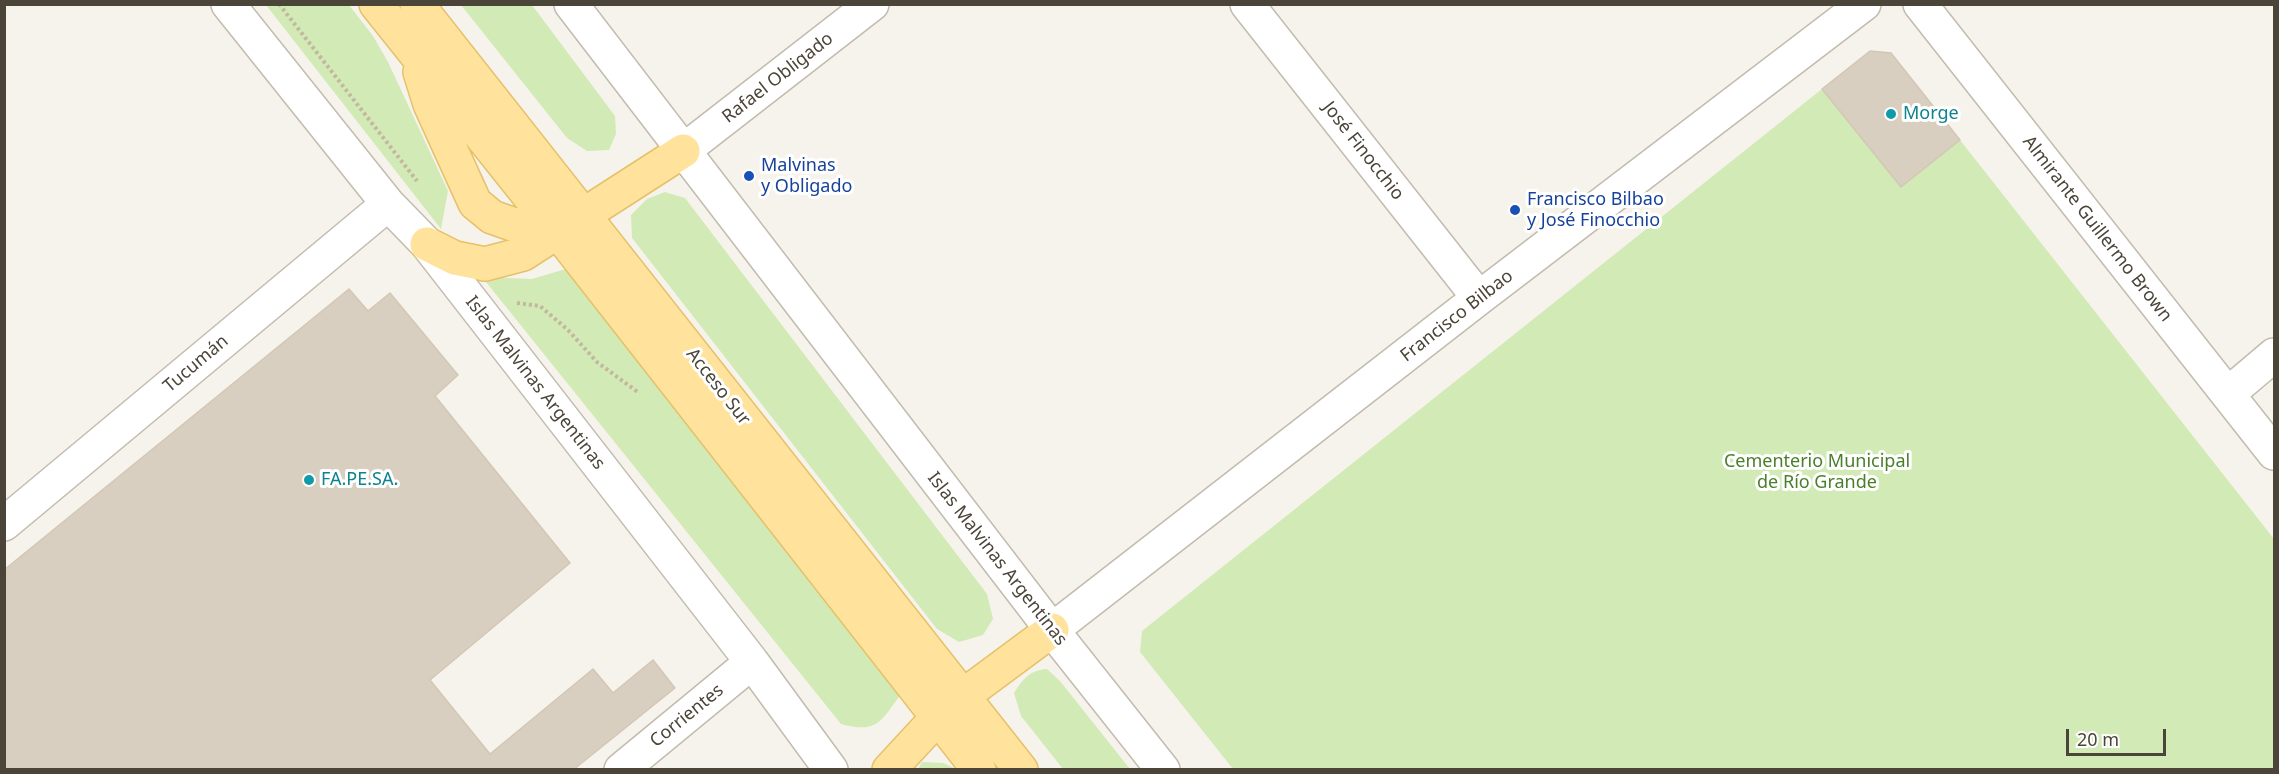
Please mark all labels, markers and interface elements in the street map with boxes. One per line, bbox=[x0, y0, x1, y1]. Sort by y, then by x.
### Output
street label: Rafael Obligado bbox=[718, 28, 838, 128]
street label: José Finocchio bbox=[1318, 97, 1408, 205]
place label: Morge bbox=[1903, 103, 1959, 125]
marker: Morge bbox=[1884, 107, 1898, 121]
street label: Almirante Guillermo Brown bbox=[2018, 132, 2176, 326]
place label: Malvinas y Obligado bbox=[761, 155, 852, 198]
marker: Malvinas y Obligado bbox=[742, 169, 756, 183]
place label: Francisco Bilbao y José Finocchio bbox=[1527, 189, 1664, 232]
marker: Francisco Bilbao y José Finocchio bbox=[1508, 203, 1522, 217]
street label: Francisco Bilbao bbox=[1396, 265, 1518, 367]
street label: Islas Malvinas Argentinas bbox=[461, 292, 609, 474]
street label: Tucumán bbox=[159, 331, 233, 397]
street label: Acceso Sur bbox=[681, 344, 755, 430]
park label: Cementerio Municipal de Río Grande bbox=[1724, 451, 1910, 494]
street label: Islas Malvinas Argentinas bbox=[923, 468, 1071, 650]
place label: FA.PE.SA. bbox=[321, 469, 398, 491]
marker: FA.PE.SA. bbox=[302, 473, 316, 487]
street label: Corrientes bbox=[646, 680, 728, 752]
scale bar bbox=[2069, 717, 2170, 755]
text: 20 m bbox=[2077, 727, 2119, 751]

